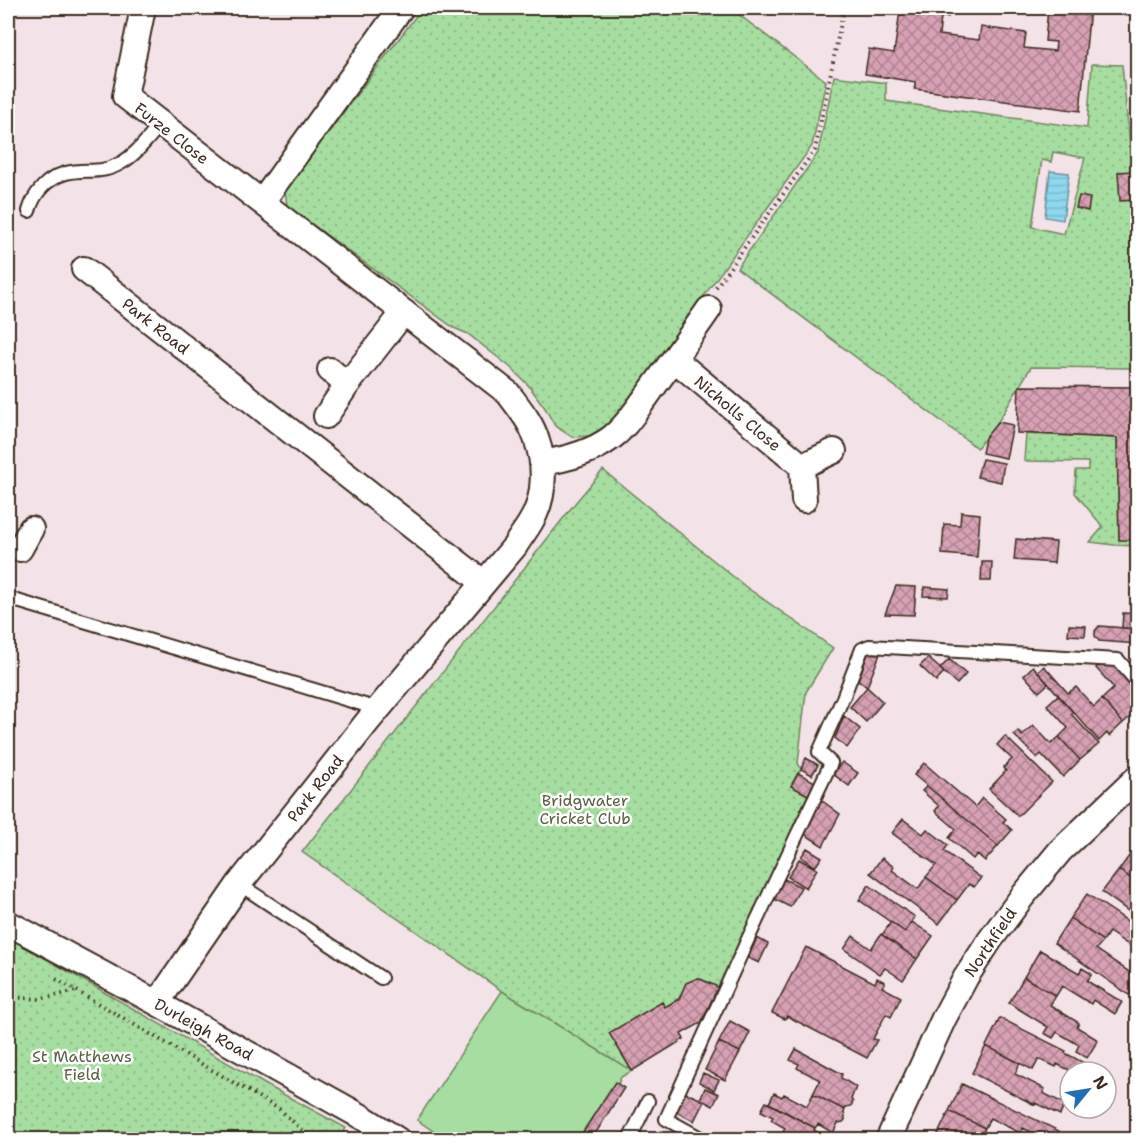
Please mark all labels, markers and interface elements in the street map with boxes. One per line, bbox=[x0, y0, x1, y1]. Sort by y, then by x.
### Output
street label: Furze Close bbox=[130, 98, 213, 169]
street label: Park Road bbox=[118, 293, 194, 359]
street label: Nicholls Close bbox=[690, 371, 785, 456]
street label: Park Road bbox=[282, 750, 348, 826]
park label: Bridgwater Cricket Club bbox=[539, 790, 631, 829]
street label: Northfield bbox=[960, 904, 1021, 981]
street label: Durleigh Road bbox=[151, 994, 257, 1065]
park label: St Matthews Field bbox=[32, 1046, 132, 1085]
north arrow bbox=[1058, 1060, 1118, 1120]
text: N bbox=[1088, 1072, 1113, 1093]

